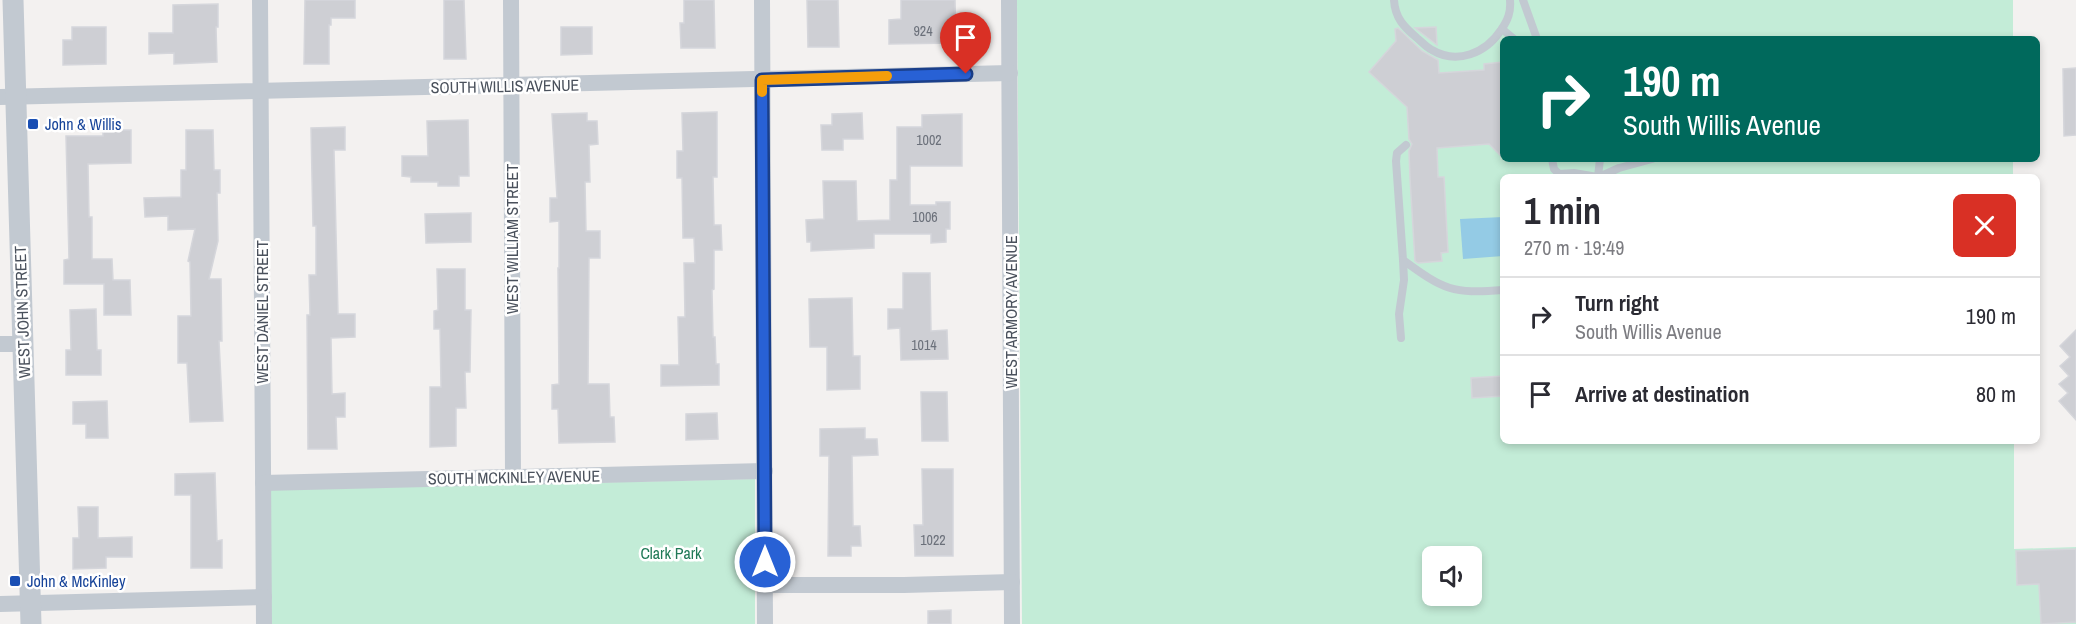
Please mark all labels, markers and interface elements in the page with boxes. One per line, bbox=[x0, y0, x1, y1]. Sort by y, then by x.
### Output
pin bbox=[940, 12, 991, 74]
icon: arrive bbox=[949, 21, 982, 54]
house number: 924 bbox=[913, 22, 933, 40]
text: 190 m bbox=[1623, 53, 1721, 109]
icon: right bbox=[1524, 60, 1602, 138]
street label: SOUTH WILLIS AVENUE bbox=[431, 74, 579, 98]
text: South Willis Avenue bbox=[1623, 107, 1821, 143]
place label: John & Willis bbox=[45, 113, 122, 135]
marker: John & Willis bbox=[26, 117, 40, 131]
house number: 1002 bbox=[916, 131, 942, 149]
street label: WEST WILLIAM STREET bbox=[501, 164, 523, 314]
text: 1 min bbox=[1524, 187, 1601, 235]
button: close bbox=[1953, 194, 2016, 257]
house number: 1006 bbox=[912, 208, 938, 226]
text: 270 m · 19:49 bbox=[1524, 234, 1624, 261]
street label: WEST ARMORY AVENUE bbox=[1000, 235, 1022, 389]
street label: WEST DANIEL STREET bbox=[251, 240, 273, 384]
street label: WEST JOHN STREET bbox=[9, 245, 35, 379]
text: Turn right bbox=[1575, 288, 1659, 318]
icon: right bbox=[1524, 300, 1557, 333]
text: 190 m bbox=[1966, 301, 2016, 331]
text: South Willis Avenue bbox=[1575, 318, 1722, 345]
house number: 1014 bbox=[911, 336, 937, 354]
icon: arrive bbox=[1524, 378, 1557, 411]
text: Arrive at destination bbox=[1575, 379, 1749, 409]
text: 80 m bbox=[1976, 379, 2016, 409]
street label: SOUTH MCKINLEY AVENUE bbox=[428, 464, 600, 490]
position arrow bbox=[733, 530, 797, 594]
house number: 1022 bbox=[920, 531, 946, 549]
park label: Clark Park bbox=[640, 542, 702, 564]
map controls bbox=[1422, 546, 1482, 606]
button: sound bbox=[1422, 546, 1482, 606]
place label: John & McKinley bbox=[27, 570, 126, 592]
marker: John & McKinley bbox=[8, 574, 22, 588]

